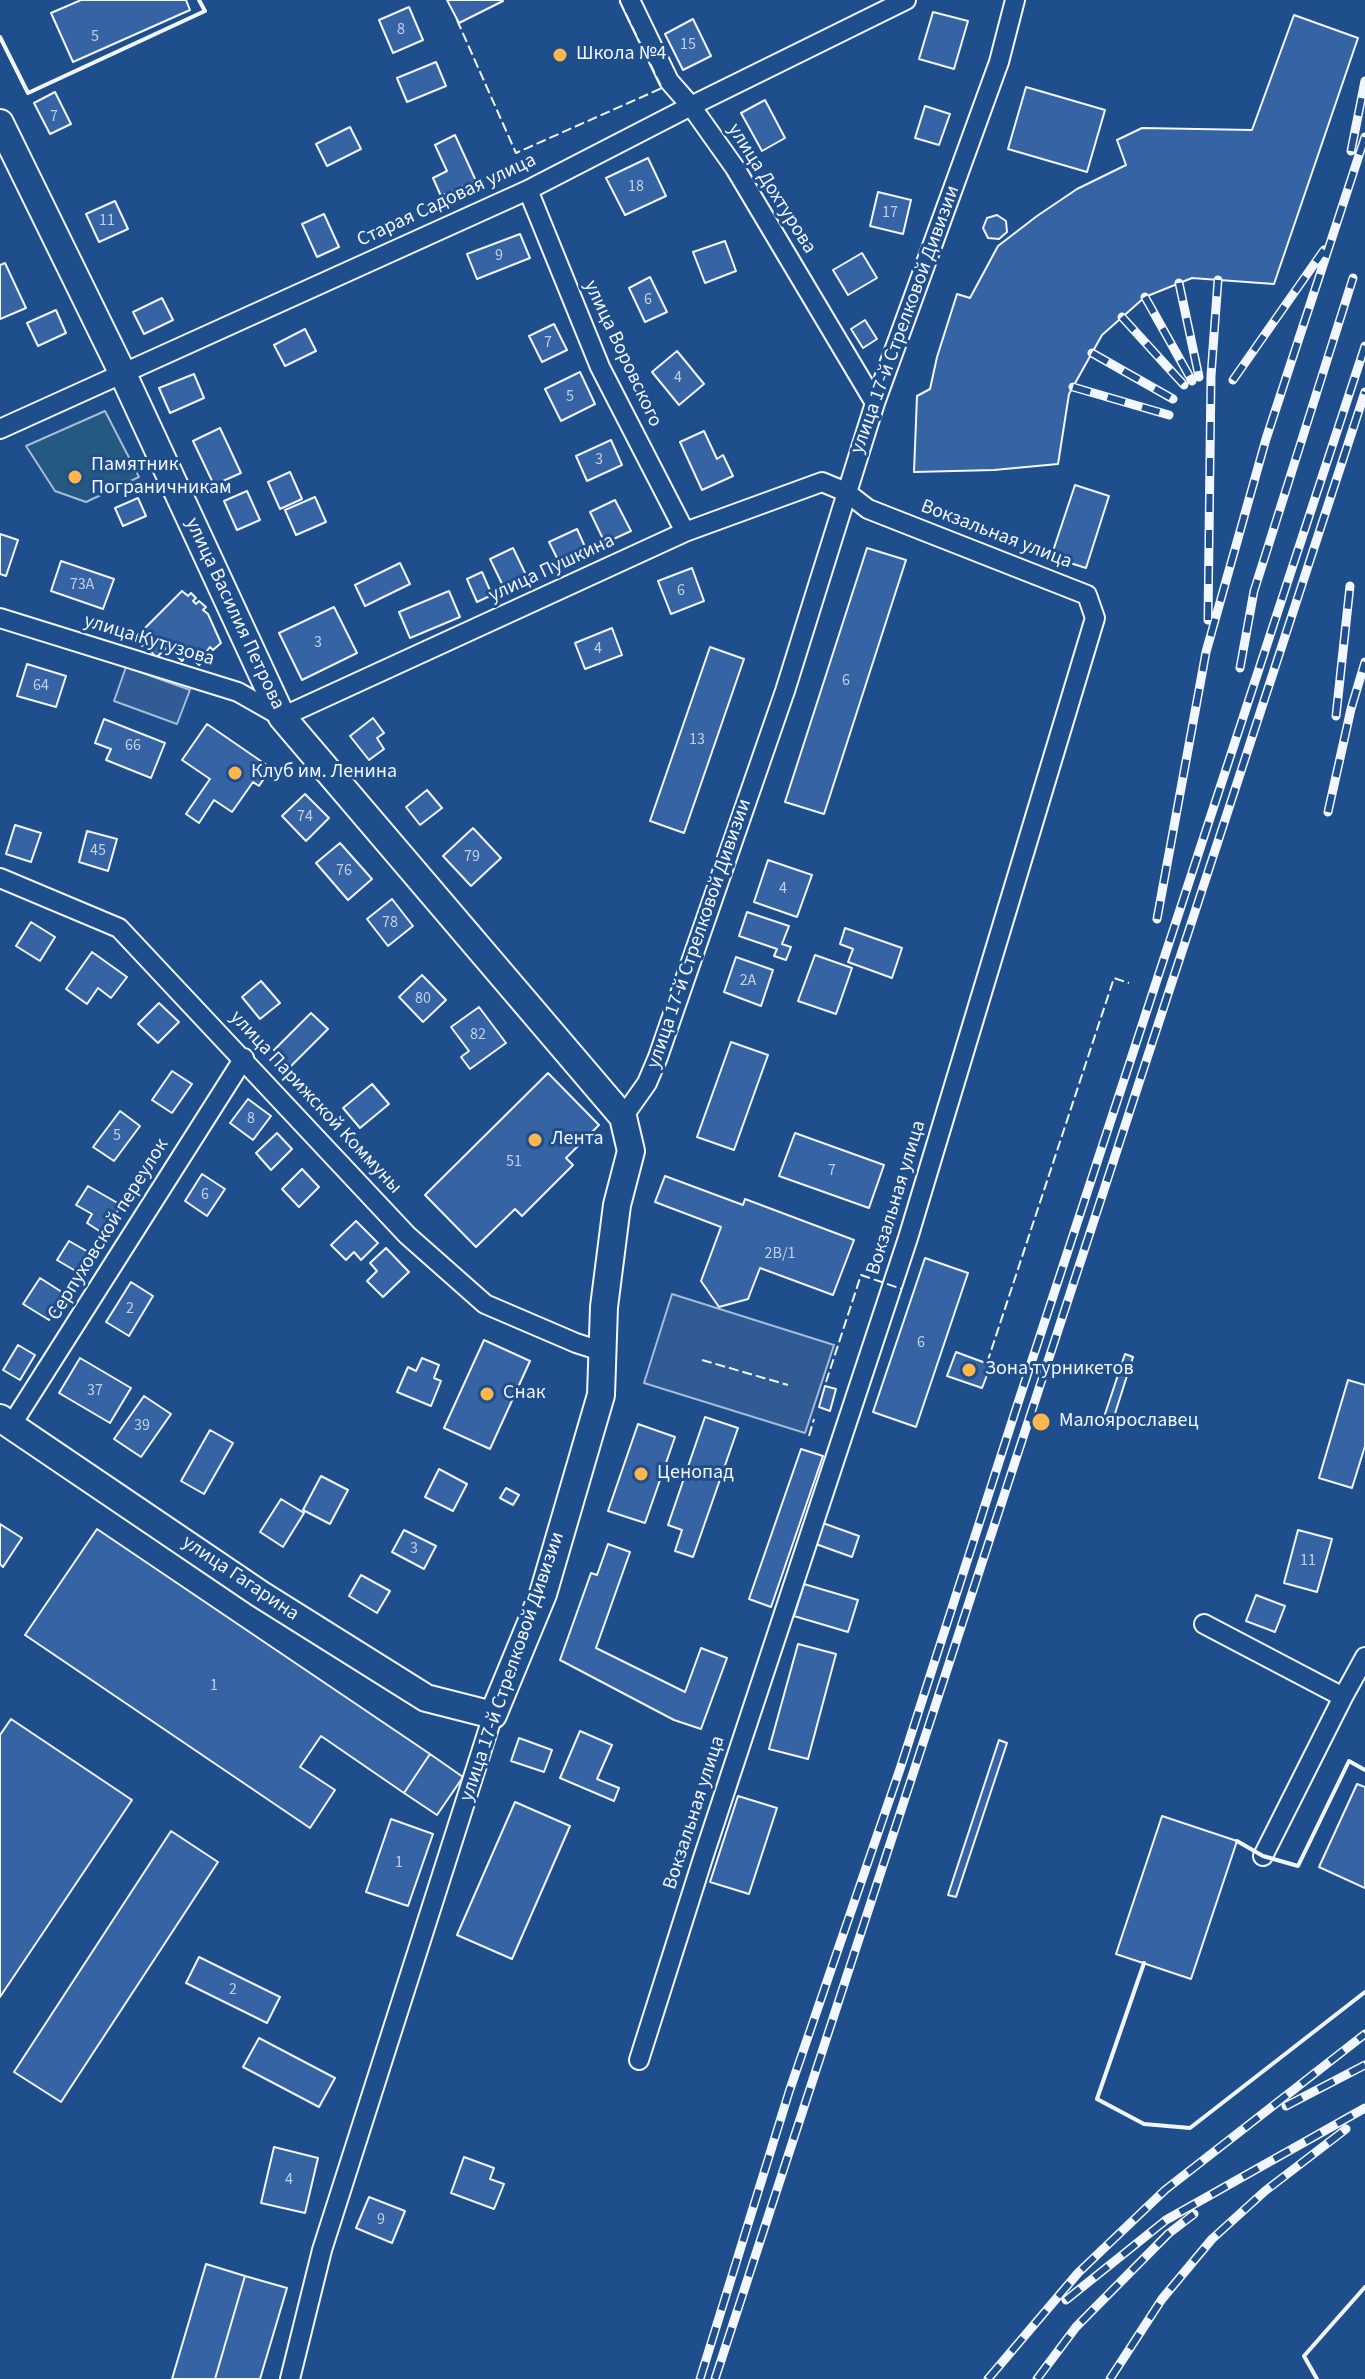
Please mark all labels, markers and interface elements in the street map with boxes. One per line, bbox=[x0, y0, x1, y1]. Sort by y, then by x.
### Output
house number: 8 bbox=[397, 20, 405, 40]
house number: 5 bbox=[91, 27, 99, 47]
house number: 15 bbox=[680, 35, 696, 55]
place label: Школа №4 bbox=[576, 43, 666, 67]
marker: Школа №4 bbox=[551, 46, 569, 64]
house number: 7 bbox=[50, 107, 58, 127]
street label: улица Дохтурова bbox=[721, 119, 821, 259]
street label: Старая Садовая улица bbox=[354, 149, 540, 253]
house number: 18 bbox=[628, 177, 644, 197]
street label: улица 17-й Стрелковой Дивизии bbox=[846, 183, 966, 457]
house number: 17 bbox=[882, 203, 898, 223]
house number: 11 bbox=[99, 211, 115, 231]
house number: 9 bbox=[495, 246, 503, 266]
street label: улица Воровского bbox=[578, 277, 666, 431]
house number: 6 bbox=[644, 290, 652, 310]
house number: 7 bbox=[544, 333, 552, 353]
house number: 4 bbox=[674, 368, 682, 388]
house number: 5 bbox=[566, 387, 574, 407]
house number: 3 bbox=[595, 450, 603, 470]
place label: Памятник Пограничникам bbox=[91, 454, 232, 501]
marker: Памятник Пограничникам bbox=[66, 468, 84, 486]
street label: Вокзальная улица bbox=[917, 495, 1075, 575]
street label: улица Василия Петрова bbox=[179, 514, 289, 714]
street label: улица Пушкина bbox=[485, 529, 619, 609]
house number: 73А bbox=[70, 575, 94, 595]
house number: 6 bbox=[677, 581, 685, 601]
street label: улица Кутузова bbox=[81, 610, 217, 672]
house number: 3 bbox=[314, 633, 322, 653]
house number: 4 bbox=[594, 639, 602, 659]
house number: 6 bbox=[842, 671, 850, 691]
house number: 64 bbox=[33, 676, 49, 696]
house number: 13 bbox=[689, 730, 705, 750]
house number: 66 bbox=[125, 736, 141, 756]
place label: Клуб им. Ленина bbox=[251, 761, 397, 785]
marker: Клуб им. Ленина bbox=[226, 764, 244, 782]
street label: улица 17-й Стрелковой Дивизии bbox=[642, 796, 758, 1072]
house number: 74 bbox=[297, 807, 313, 827]
house number: 45 bbox=[90, 841, 106, 861]
house number: 79 bbox=[464, 847, 480, 867]
house number: 76 bbox=[336, 861, 352, 881]
house number: 4 bbox=[779, 879, 787, 899]
house number: 78 bbox=[382, 913, 398, 933]
house number: 2А bbox=[740, 971, 756, 991]
house number: 80 bbox=[415, 989, 431, 1009]
street label: улица Парижской Коммуны bbox=[224, 1006, 406, 1200]
house number: 82 bbox=[470, 1025, 486, 1045]
house number: 8 bbox=[247, 1109, 255, 1129]
street label: Вокзальная улица bbox=[862, 1118, 932, 1278]
house number: 5 bbox=[113, 1126, 121, 1146]
place label: Лента bbox=[551, 1128, 604, 1152]
marker: Лента bbox=[526, 1131, 544, 1149]
street label: Серпуховской переулок bbox=[43, 1135, 175, 1325]
house number: 51 bbox=[506, 1152, 522, 1172]
house number: 7 bbox=[828, 1161, 836, 1181]
house number: 6 bbox=[201, 1185, 209, 1205]
house number: 2В/1 bbox=[765, 1244, 795, 1264]
house number: 2 bbox=[126, 1299, 134, 1319]
house number: 6 bbox=[917, 1333, 925, 1353]
place label: Зона турникетов bbox=[985, 1358, 1134, 1382]
marker: Зона турникетов bbox=[960, 1361, 978, 1379]
house number: 37 bbox=[87, 1381, 103, 1401]
place label: Снак bbox=[503, 1382, 546, 1406]
marker: Снак bbox=[478, 1385, 496, 1403]
place label: Малоярославец bbox=[1059, 1410, 1199, 1434]
marker: Малоярославец bbox=[1030, 1411, 1052, 1433]
house number: 39 bbox=[134, 1416, 150, 1436]
place label: Ценопад bbox=[657, 1462, 734, 1486]
marker: Ценопад bbox=[632, 1465, 650, 1483]
street label: улица 17-й Стрелковой Дивизии bbox=[455, 1529, 571, 1805]
street label: улица Гагарина bbox=[177, 1531, 303, 1627]
house number: 3 bbox=[410, 1539, 418, 1559]
house number: 11 bbox=[1300, 1551, 1316, 1571]
house number: 1 bbox=[210, 1676, 218, 1696]
street label: Вокзальная улица bbox=[659, 1733, 731, 1893]
house number: 1 bbox=[395, 1853, 403, 1873]
house number: 2 bbox=[229, 1980, 237, 2000]
house number: 4 bbox=[285, 2170, 293, 2190]
house number: 9 bbox=[377, 2210, 385, 2230]

